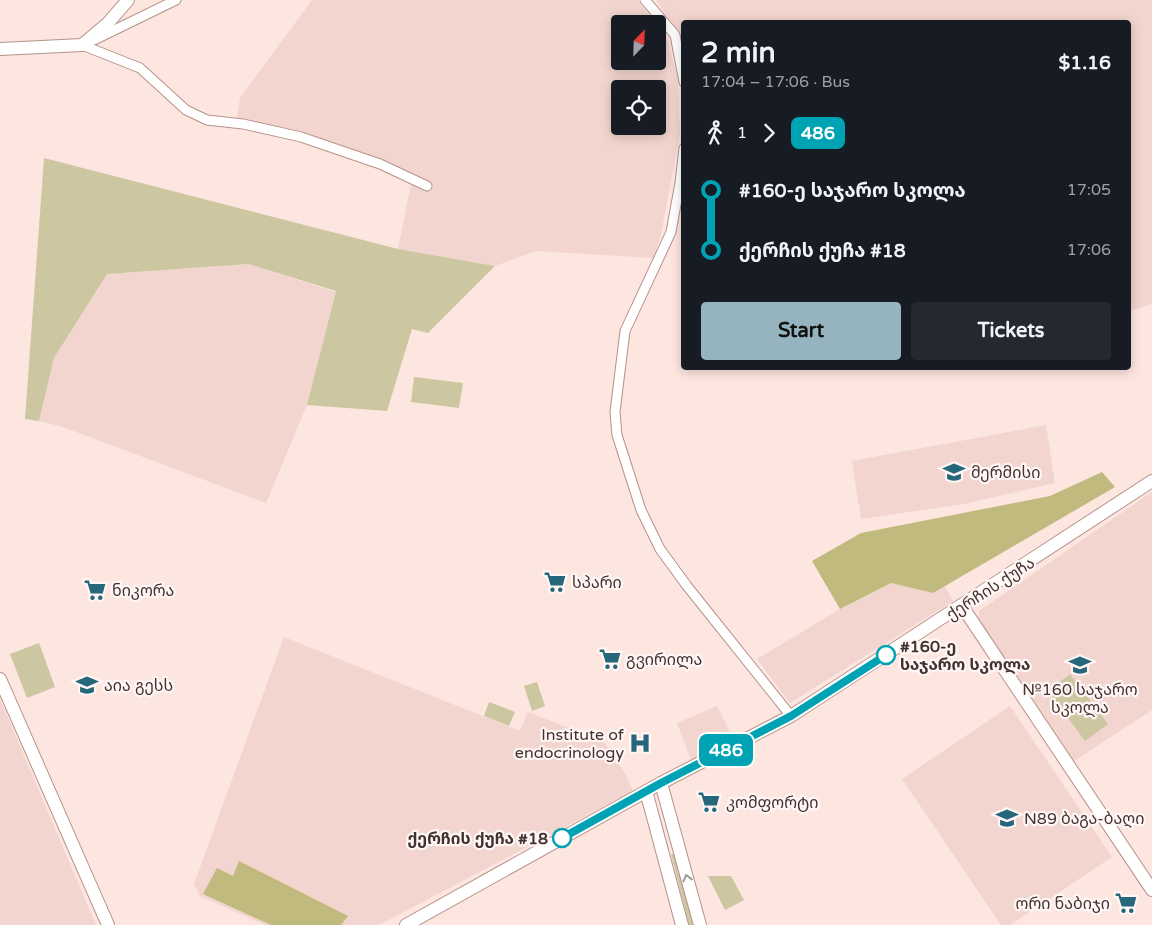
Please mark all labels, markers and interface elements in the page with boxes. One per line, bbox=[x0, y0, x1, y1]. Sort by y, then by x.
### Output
north arrow bbox=[611, 15, 666, 70]
map controls bbox=[611, 15, 666, 135]
text: 2 min bbox=[701, 36, 776, 70]
text: $1.16 bbox=[1059, 52, 1111, 74]
text: 17:04 – 17:06 · Bus bbox=[701, 72, 850, 92]
button: locate bbox=[611, 80, 666, 135]
icon: walk bbox=[701, 119, 729, 147]
icon: forward bbox=[755, 119, 783, 147]
text: 486 bbox=[801, 122, 835, 144]
text: 1 bbox=[737, 123, 747, 143]
text: #160-ე საჯარო სკოლა bbox=[739, 180, 966, 202]
text: 17:05 bbox=[1067, 180, 1111, 200]
text: ქერჩის ქუჩა #18 bbox=[739, 240, 906, 262]
text: 17:06 bbox=[1067, 240, 1111, 260]
button: Start bbox=[701, 302, 901, 360]
button: Tickets bbox=[911, 302, 1111, 360]
school or university icon: მერმისი bbox=[941, 459, 967, 485]
place label: მერმისი bbox=[971, 463, 1040, 483]
street label: ქერჩის ქუჩა bbox=[943, 553, 1039, 625]
supermarket icon: სპარი bbox=[542, 569, 568, 595]
place label: სპარი bbox=[572, 573, 622, 593]
supermarket icon: ნიკორა bbox=[82, 577, 108, 603]
place label: ნიკორა bbox=[112, 581, 174, 601]
place label: #160-ე საჯარო სკოლა bbox=[900, 637, 1030, 675]
marker: #160-ე საჯარო სკოლა bbox=[876, 645, 896, 665]
supermarket icon: გვირილა bbox=[597, 646, 623, 672]
place label: გვირილა bbox=[626, 650, 702, 670]
school or university icon: №160 საჯარო სკოლა bbox=[1067, 652, 1093, 678]
school or university icon: აია გესს bbox=[74, 672, 100, 698]
place label: აია გესს bbox=[104, 676, 173, 696]
place label: №160 საჯარო სკოლა bbox=[1022, 680, 1138, 718]
place label: Institute of endocrinology bbox=[515, 725, 625, 763]
hospital icon: Institute of endocrinology bbox=[627, 730, 653, 756]
line badge: 486 bbox=[697, 734, 755, 766]
text: 486 bbox=[709, 739, 743, 761]
supermarket icon: კომფორტი bbox=[696, 789, 722, 815]
place label: კომფორტი bbox=[726, 793, 819, 813]
school or university icon: N89 ბაგა-ბაღი bbox=[994, 805, 1020, 831]
place label: N89 ბაგა-ბაღი bbox=[1024, 809, 1144, 829]
marker: ქერჩის ქუჩა #18 bbox=[552, 828, 572, 848]
place label: ქერჩის ქუჩა #18 bbox=[408, 829, 548, 849]
one-way arrow bbox=[682, 873, 693, 882]
supermarket icon: ორი ნაბიჯი bbox=[1113, 890, 1139, 916]
place label: ორი ნაბიჯი bbox=[1016, 894, 1110, 914]

